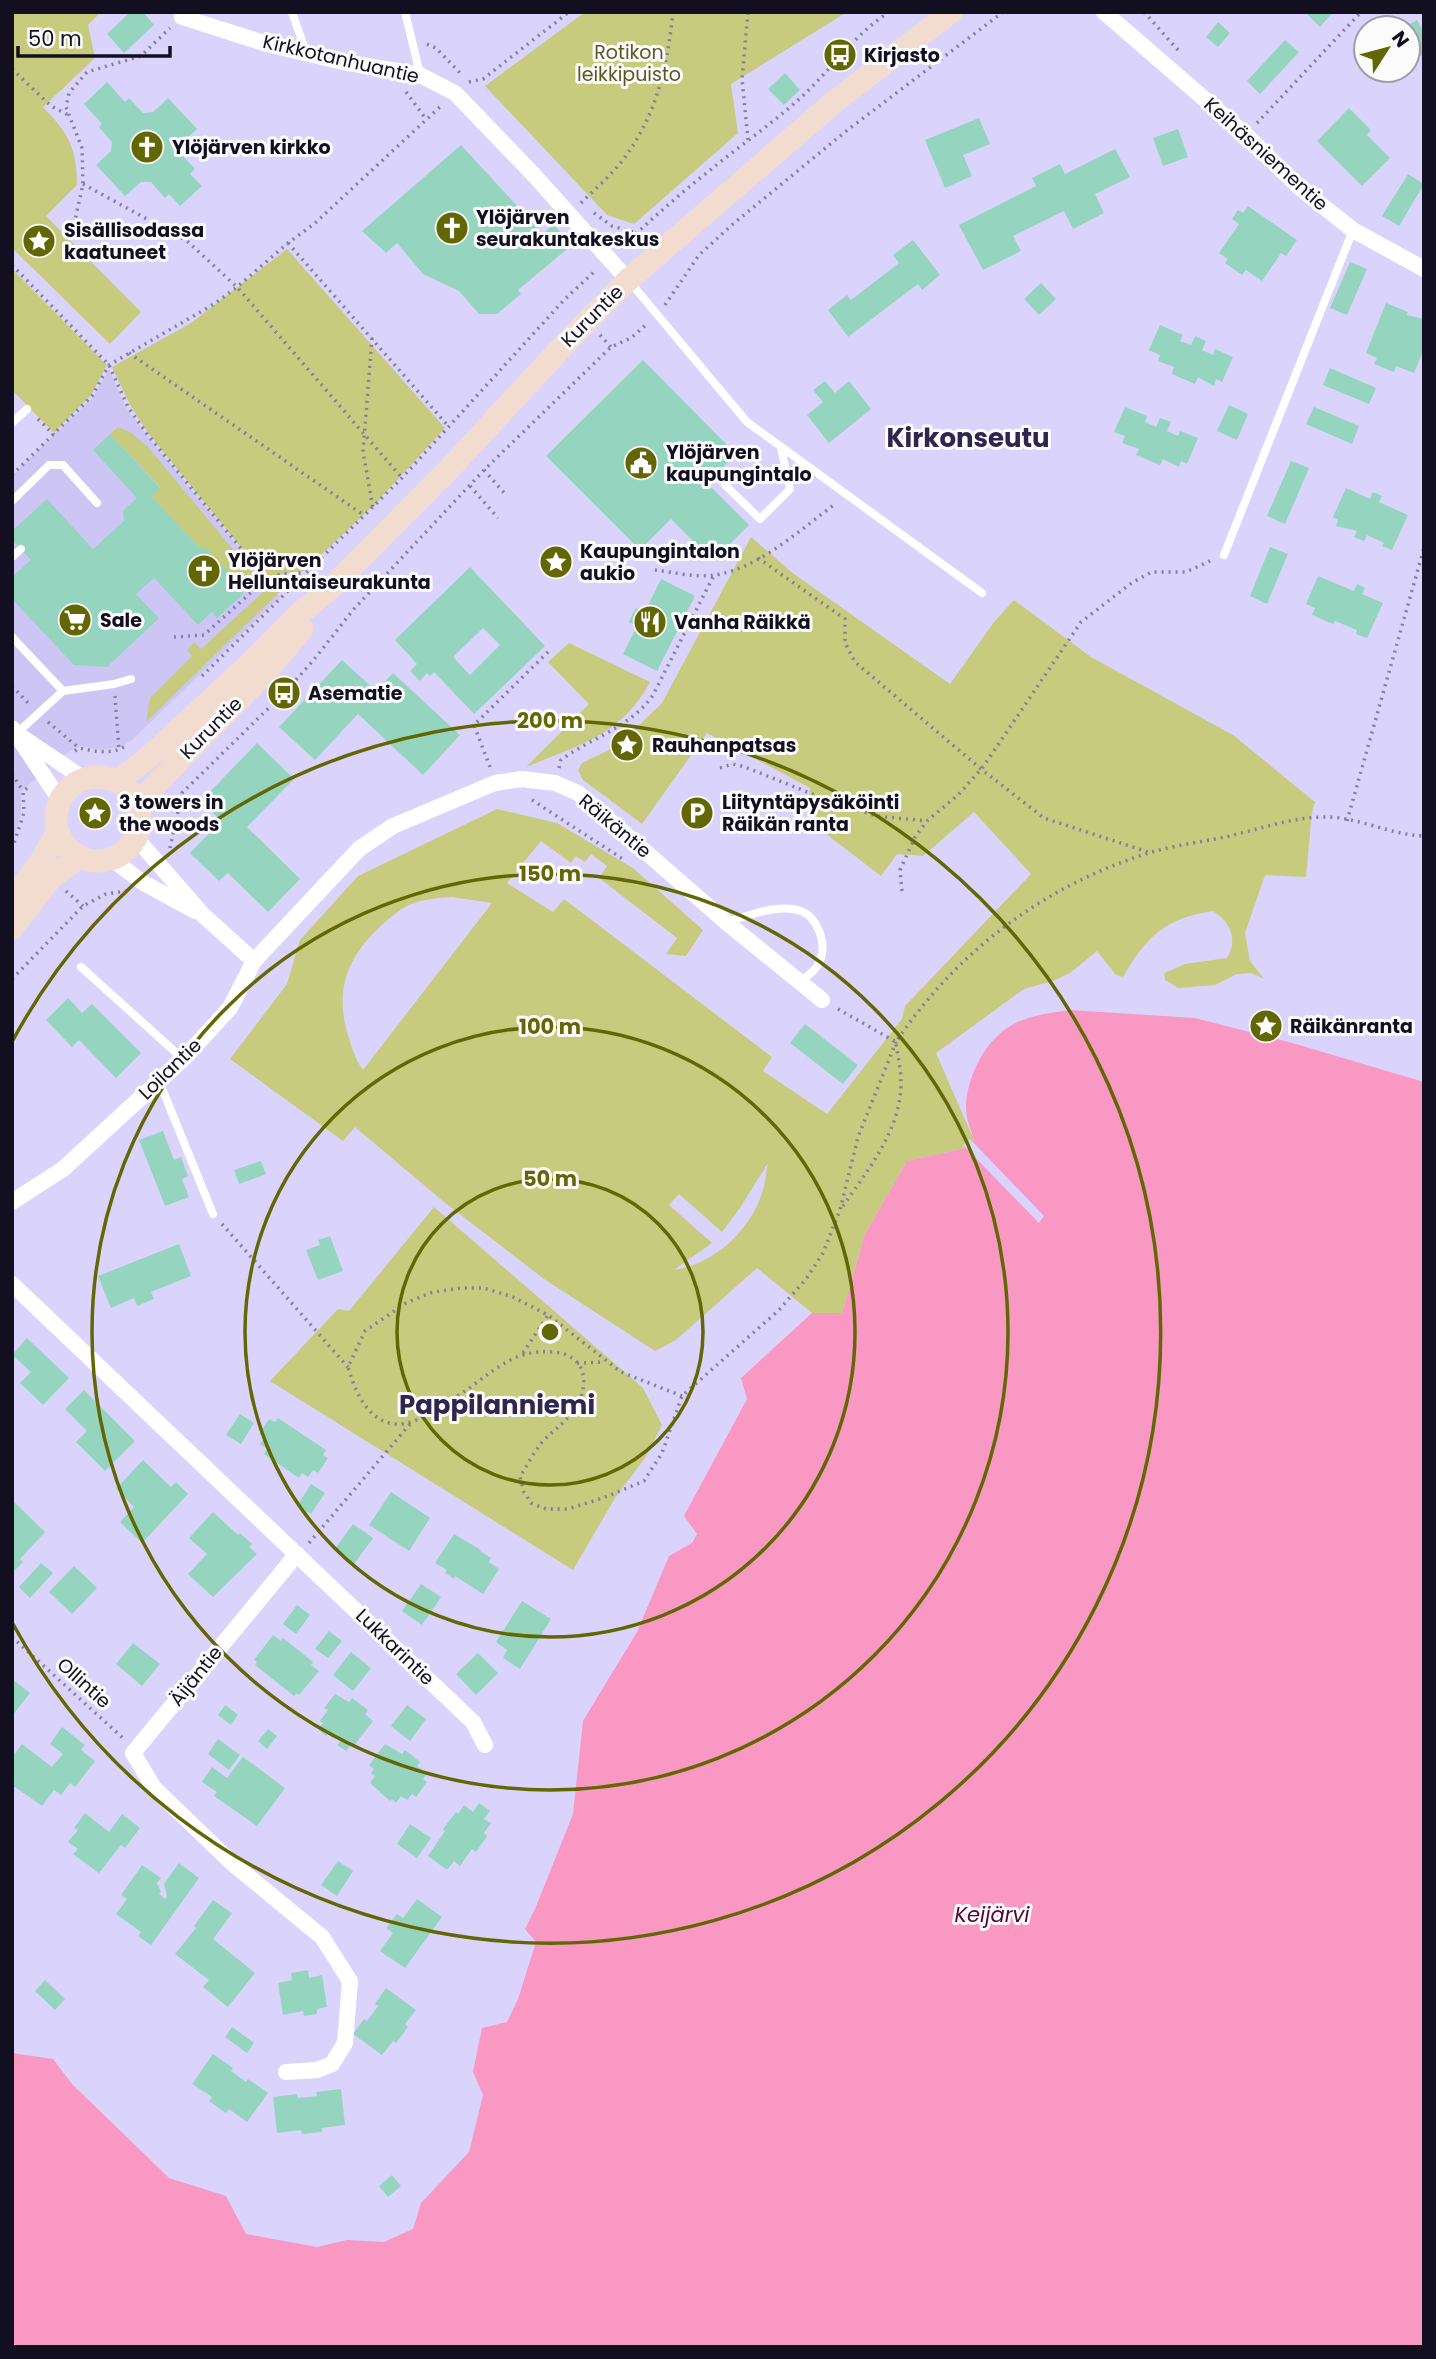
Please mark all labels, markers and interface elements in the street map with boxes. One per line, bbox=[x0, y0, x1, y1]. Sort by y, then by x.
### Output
scale bar bbox=[18, 14, 170, 58]
north arrow bbox=[1352, 14, 1422, 84]
text: 50 m bbox=[28, 24, 82, 53]
text: N bbox=[1385, 26, 1415, 53]
street label: Kirkkotanhuantie bbox=[260, 28, 422, 90]
bus stop icon: Kirjasto bbox=[821, 36, 859, 74]
park label: Rotikon leikkipuisto bbox=[577, 39, 681, 88]
place label: Kirjasto bbox=[864, 42, 940, 69]
street label: Keihäsniementie bbox=[1198, 91, 1334, 217]
church icon: Ylöjärven kirkko bbox=[128, 128, 166, 166]
place label: Ylöjärven kirkko bbox=[172, 134, 331, 161]
place label: Ylöjärven seurakuntakeskus bbox=[476, 204, 659, 253]
church icon: Ylöjärven seurakuntakeskus bbox=[433, 209, 471, 247]
place label: Sisällisodassa kaatuneet bbox=[64, 217, 204, 266]
place icon: Sisällisodassa kaatuneet bbox=[20, 222, 58, 260]
street label: Kuruntie bbox=[555, 279, 629, 353]
district label: Kirkonseutu bbox=[886, 420, 1050, 456]
place label: Ylöjärven kaupungintalo bbox=[666, 439, 812, 488]
public building icon: Ylöjärven kaupungintalo bbox=[622, 444, 660, 482]
place label: Kaupungintalon aukio bbox=[580, 538, 740, 587]
place icon: Kaupungintalon aukio bbox=[537, 543, 575, 581]
place label: Ylöjärven Helluntaiseurakunta bbox=[228, 547, 431, 596]
church icon: Ylöjärven Helluntaiseurakunta bbox=[185, 552, 223, 590]
supermarket icon: Sale bbox=[56, 601, 94, 639]
restaurant icon: Vanha Räikkä bbox=[631, 603, 669, 641]
place label: Sale bbox=[100, 607, 142, 634]
place label: Vanha Räikkä bbox=[674, 609, 811, 636]
bus stop icon: Asematie bbox=[265, 674, 303, 712]
place label: Asematie bbox=[308, 680, 403, 707]
street label: Kuruntie bbox=[174, 691, 248, 765]
text: 200 m bbox=[517, 706, 583, 735]
place icon: Rauhanpatsas bbox=[608, 726, 646, 764]
place label: Rauhanpatsas bbox=[652, 732, 796, 759]
street label: Räikäntie bbox=[573, 788, 657, 864]
place label: 3 towers in the woods bbox=[119, 789, 224, 838]
place label: Liityntäpysäköinti Räikän ranta bbox=[722, 789, 899, 838]
place icon: 3 towers in the woods bbox=[76, 794, 114, 832]
parking icon: Liityntäpysäköinti Räikän ranta bbox=[678, 794, 716, 832]
text: 150 m bbox=[519, 859, 581, 888]
place icon: Räikänranta bbox=[1247, 1007, 1285, 1045]
text: 100 m bbox=[519, 1012, 581, 1041]
place label: Räikänranta bbox=[1290, 1013, 1413, 1040]
street label: Loilantie bbox=[133, 1032, 207, 1106]
text: 50 m bbox=[523, 1164, 577, 1193]
centre of rings bbox=[538, 1320, 562, 1344]
district label: Pappilanniemi bbox=[399, 1387, 595, 1423]
street label: Lukkarintie bbox=[350, 1603, 440, 1691]
street label: Äijäntie bbox=[163, 1640, 229, 1712]
street label: Ollintie bbox=[51, 1651, 117, 1715]
water label: Keijärvi bbox=[955, 1900, 1030, 1929]

